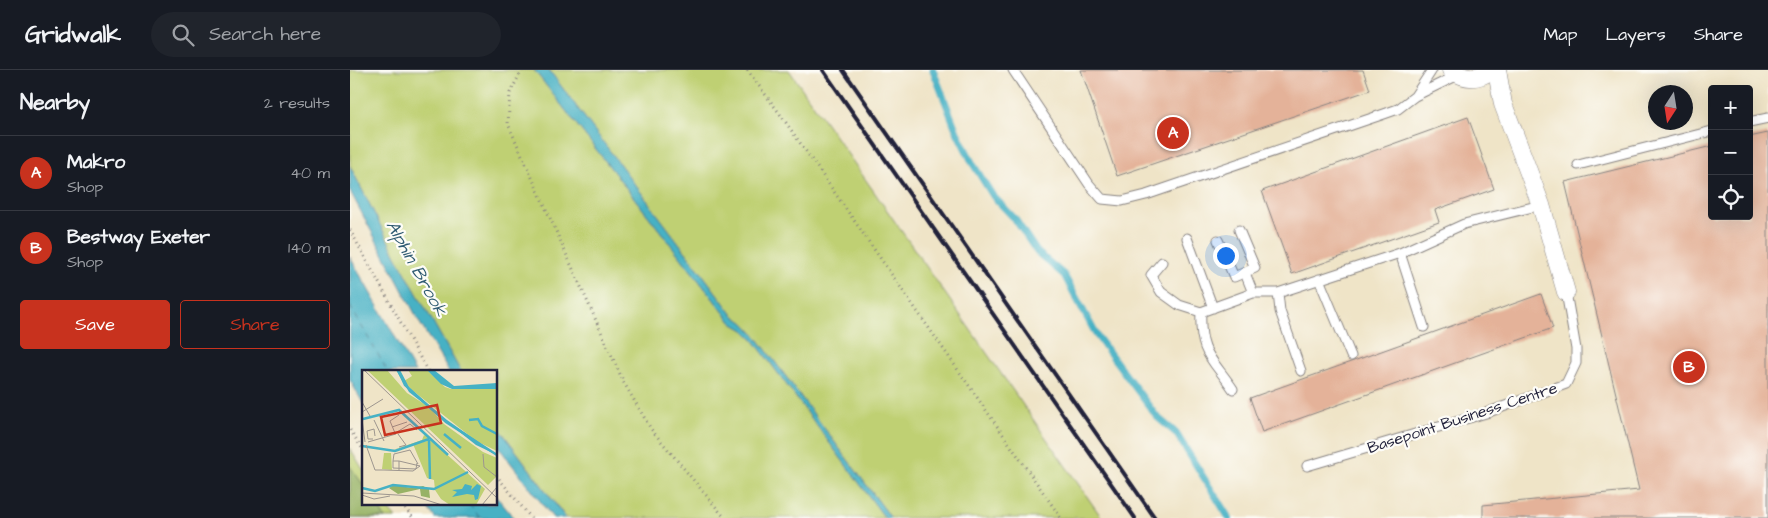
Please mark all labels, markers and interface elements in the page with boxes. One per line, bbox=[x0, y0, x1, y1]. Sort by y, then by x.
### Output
search box bbox=[151, 12, 501, 57]
text: Gridwalk bbox=[25, 18, 121, 52]
icon: search bbox=[169, 21, 197, 49]
text: Search here bbox=[209, 21, 321, 48]
text: Map bbox=[1543, 22, 1577, 47]
text: Layers bbox=[1605, 22, 1666, 47]
text: Share bbox=[1694, 22, 1743, 47]
north arrow bbox=[1648, 85, 1693, 130]
map controls bbox=[1708, 85, 1753, 220]
button: + bbox=[1708, 85, 1753, 130]
text: Nearby bbox=[20, 88, 90, 117]
text: 2 results bbox=[264, 92, 330, 114]
pin: A bbox=[1157, 114, 1189, 152]
button: − bbox=[1708, 130, 1753, 175]
text: Makro bbox=[67, 149, 125, 176]
text: A bbox=[31, 162, 41, 184]
text: 40 m bbox=[290, 162, 330, 184]
button: locate bbox=[1708, 175, 1753, 220]
text: Shop bbox=[67, 176, 103, 198]
water label: Alphin Brook bbox=[380, 216, 454, 322]
text: Bestway Exeter bbox=[67, 224, 210, 251]
text: B bbox=[30, 237, 42, 259]
text: 140 m bbox=[288, 237, 330, 259]
your location bbox=[1213, 243, 1239, 269]
text: Shop bbox=[67, 251, 103, 273]
button: Save bbox=[20, 300, 170, 349]
button: Share bbox=[180, 300, 330, 349]
pin: B bbox=[1673, 348, 1705, 386]
inset map bbox=[362, 370, 498, 506]
street label: Basepoint Business Centre bbox=[1365, 377, 1560, 459]

